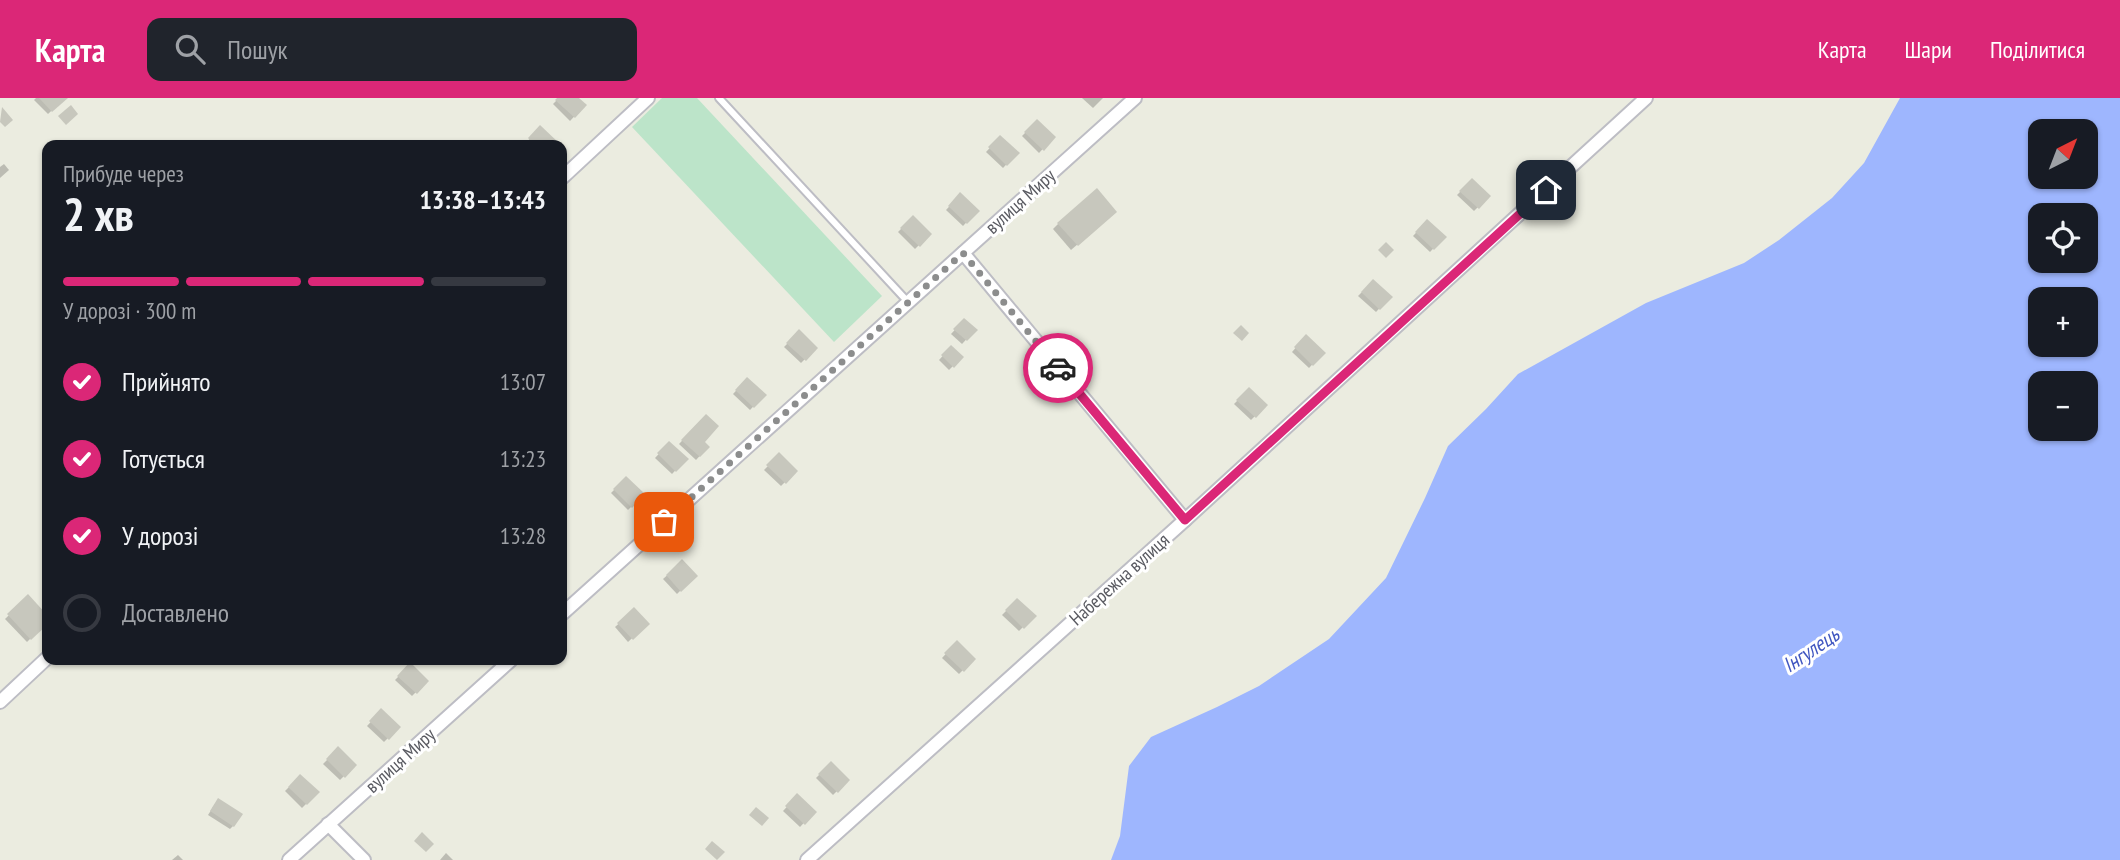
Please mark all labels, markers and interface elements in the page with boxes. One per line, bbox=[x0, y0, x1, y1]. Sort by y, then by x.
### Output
search box bbox=[147, 18, 637, 81]
text: Карта bbox=[35, 28, 105, 71]
icon: search bbox=[171, 30, 209, 68]
text: Пошук bbox=[227, 33, 288, 66]
text: Карта bbox=[1818, 34, 1867, 65]
text: Шари bbox=[1905, 34, 1952, 65]
text: Поділитися bbox=[1990, 34, 2085, 65]
north arrow bbox=[2028, 119, 2098, 189]
map controls bbox=[2028, 119, 2098, 441]
text: Прибуде через bbox=[63, 159, 184, 188]
pin bbox=[1516, 160, 1576, 220]
street label: вулиця Миру bbox=[980, 163, 1061, 239]
icon: home bbox=[1527, 171, 1565, 209]
text: 13:38–13:43 bbox=[419, 183, 546, 216]
text: 2 хв bbox=[63, 184, 134, 244]
button: locate bbox=[2028, 203, 2098, 273]
button: + bbox=[2028, 287, 2098, 357]
text: У дорозі · 300 m bbox=[63, 296, 196, 325]
courier bbox=[1023, 333, 1093, 403]
icon: car bbox=[1039, 349, 1077, 387]
icon: check bbox=[63, 363, 101, 401]
text: Прийнято bbox=[122, 365, 210, 398]
text: 13:07 bbox=[500, 367, 546, 396]
button: − bbox=[2028, 371, 2098, 441]
icon: check bbox=[63, 440, 101, 478]
text: Готується bbox=[122, 442, 205, 475]
text: 13:23 bbox=[500, 444, 546, 473]
pin bbox=[634, 492, 694, 552]
icon: bag bbox=[645, 503, 683, 541]
icon: check bbox=[63, 517, 101, 555]
text: У дорозі bbox=[122, 519, 199, 552]
text: 13:28 bbox=[500, 521, 546, 550]
street label: Набережна вулиця bbox=[1064, 528, 1174, 630]
text: Доставлено bbox=[122, 596, 229, 629]
water label: Інгулець bbox=[1777, 620, 1845, 678]
street label: вулиця Миру bbox=[360, 722, 441, 798]

